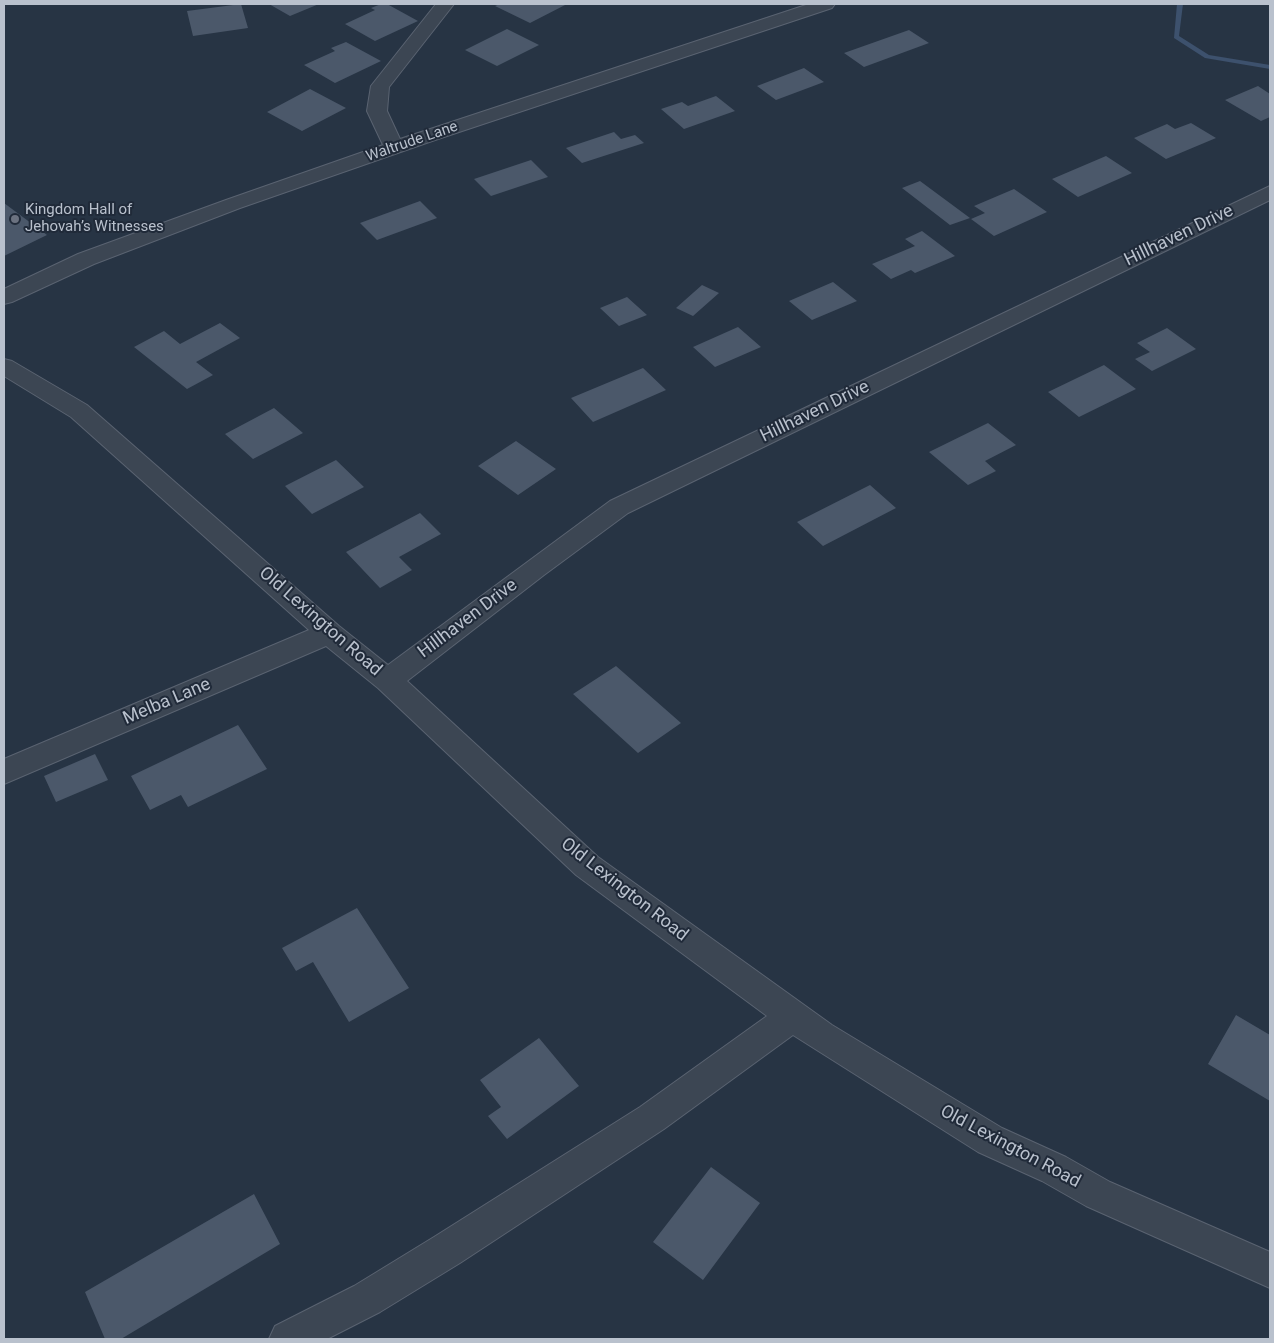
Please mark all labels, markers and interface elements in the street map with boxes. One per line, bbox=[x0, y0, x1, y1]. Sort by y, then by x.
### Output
street label: Waltrude Lane bbox=[364, 118, 460, 166]
street label: Hillhaven Drive bbox=[1121, 200, 1237, 272]
place label: Kingdom Hall of Jehovah’s Witnesses bbox=[25, 201, 164, 236]
marker: Kingdom Hall of Jehovah’s Witnesses bbox=[9, 213, 21, 225]
street label: Hillhaven Drive bbox=[757, 376, 873, 448]
street label: Old Lexington Road bbox=[254, 563, 386, 681]
street label: Hillhaven Drive bbox=[414, 575, 522, 663]
street label: Melba Lane bbox=[120, 674, 214, 730]
street label: Old Lexington Road bbox=[556, 834, 692, 946]
street label: Old Lexington Road bbox=[936, 1101, 1084, 1193]

